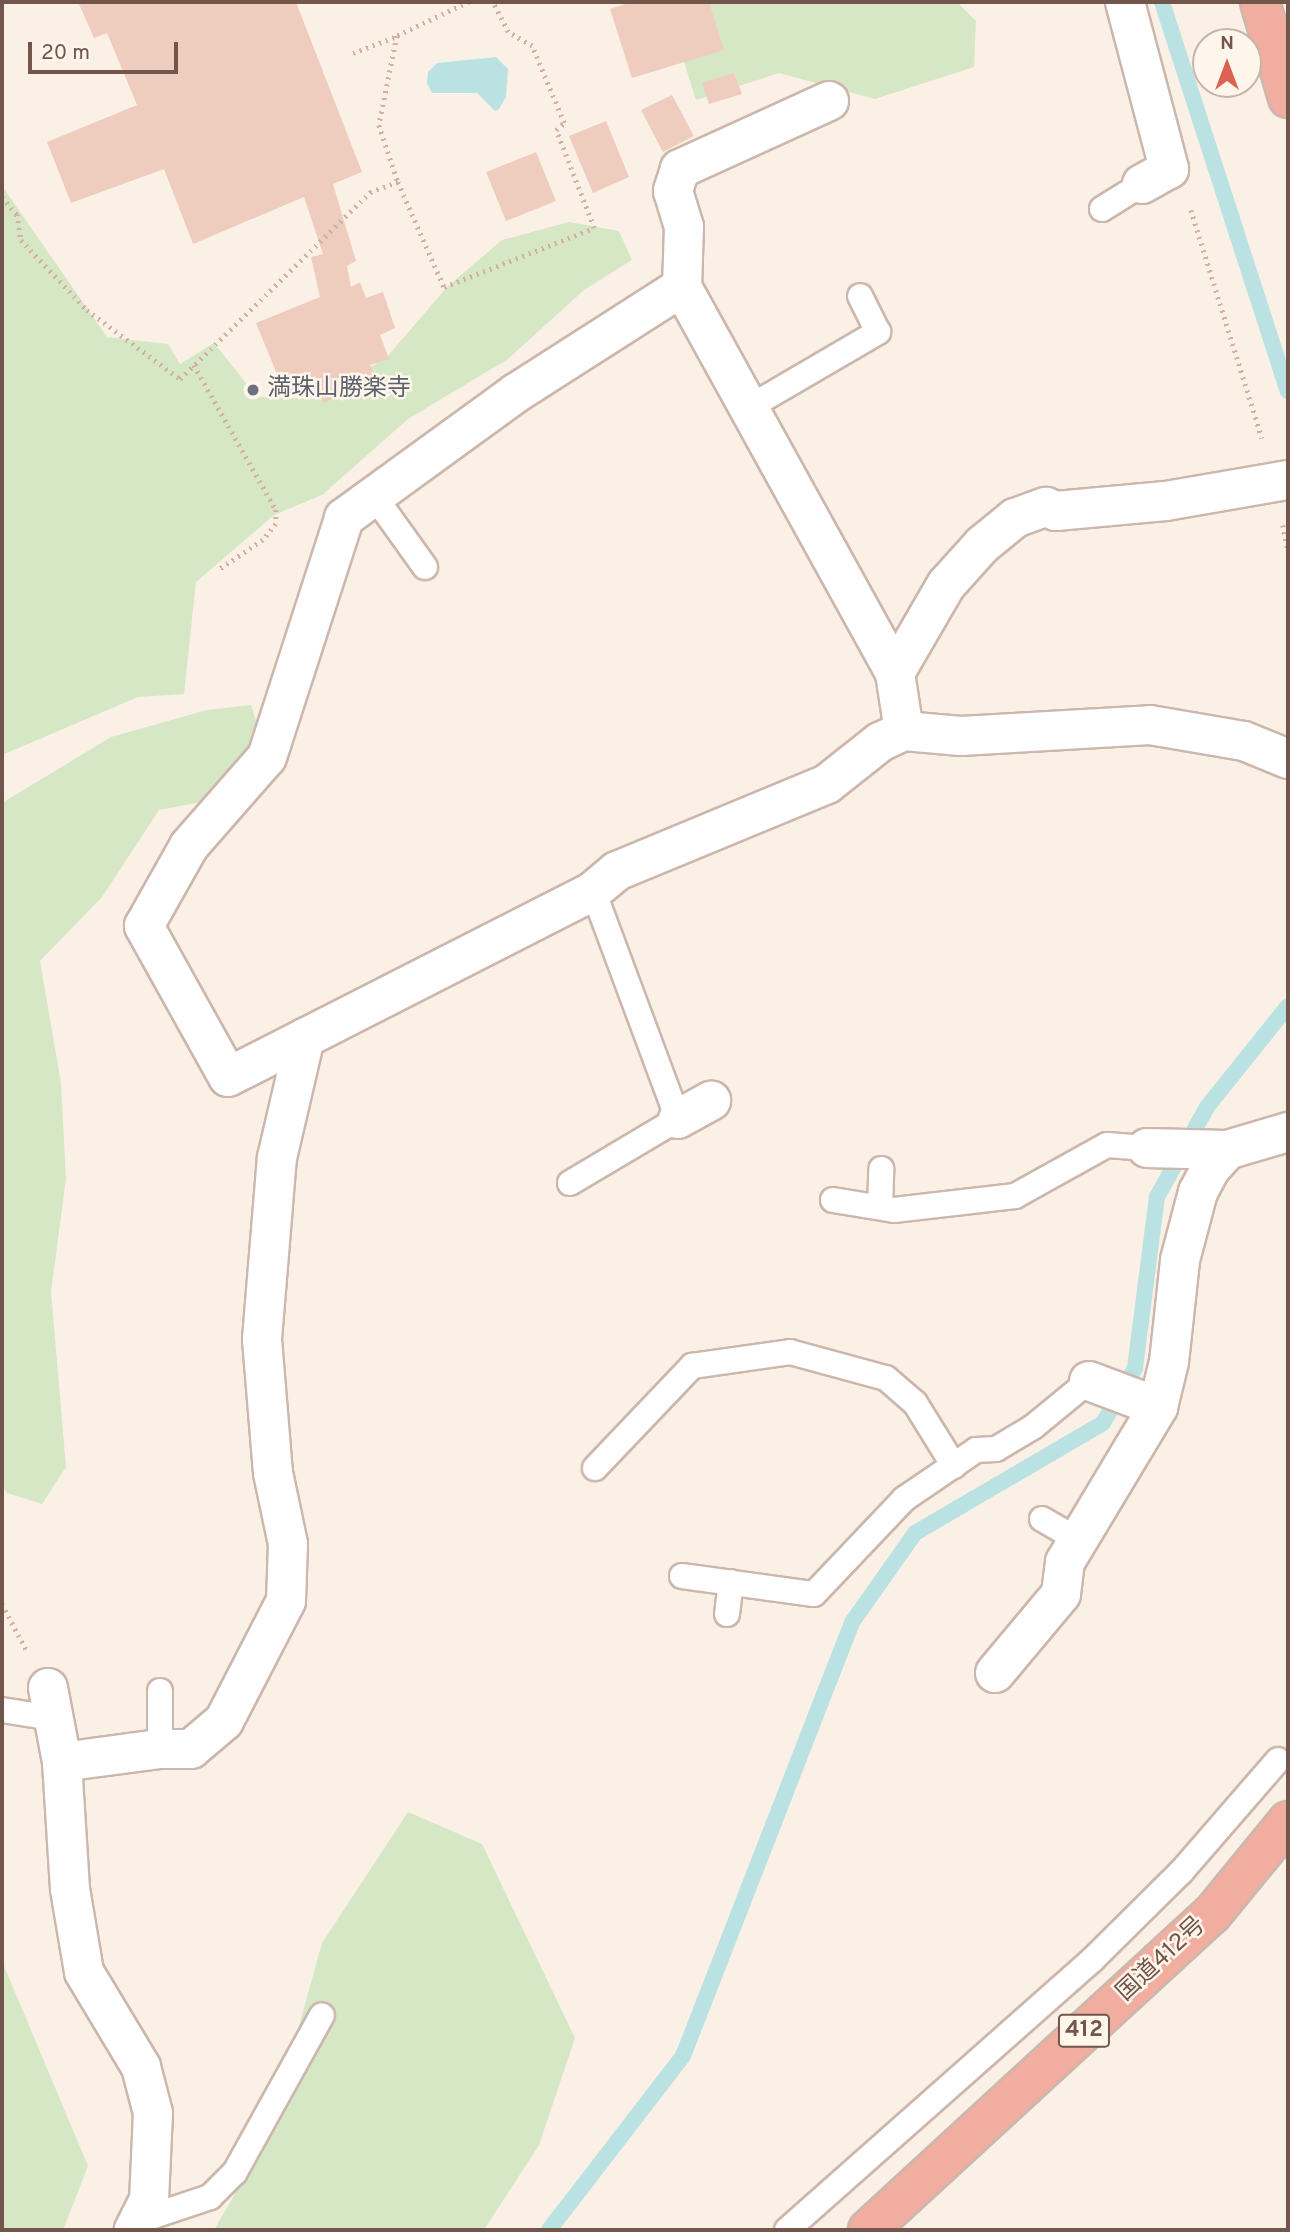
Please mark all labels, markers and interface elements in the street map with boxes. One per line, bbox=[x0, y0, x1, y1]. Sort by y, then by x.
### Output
scale bar bbox=[32, 28, 182, 72]
north arrow bbox=[1192, 28, 1262, 98]
text: N bbox=[1220, 32, 1234, 56]
text: 20 m bbox=[41, 40, 90, 67]
place label: 満珠山勝楽寺 bbox=[267, 376, 411, 404]
marker: 満珠山勝楽寺 bbox=[245, 382, 261, 398]
street label: 国道412号 bbox=[1112, 1912, 1212, 2008]
road number: 412 bbox=[1058, 2012, 1110, 2050]

